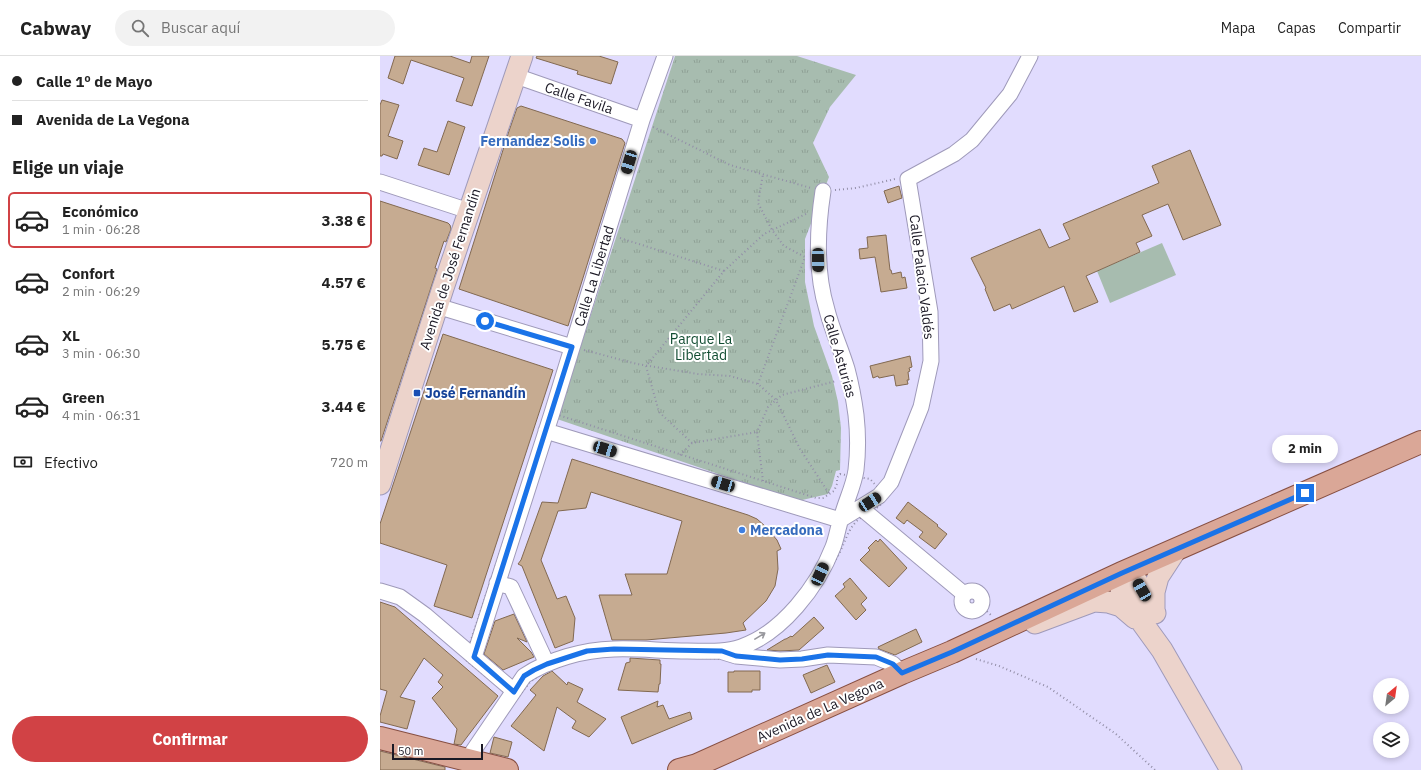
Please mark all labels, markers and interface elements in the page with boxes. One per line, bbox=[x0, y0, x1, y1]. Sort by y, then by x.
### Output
search box bbox=[115, 10, 395, 46]
text: Cabway bbox=[20, 16, 91, 40]
icon: search bbox=[129, 17, 151, 39]
text: Buscar aquí bbox=[161, 18, 240, 37]
text: Mapa bbox=[1221, 19, 1255, 37]
text: Capas bbox=[1277, 19, 1316, 37]
text: Compartir bbox=[1338, 19, 1401, 37]
text: Calle 1º de Mayo bbox=[36, 72, 152, 91]
street label: Calle Favila bbox=[542, 78, 616, 118]
text: Avenida de La Vegona bbox=[36, 110, 190, 129]
place label: Fernandez Solis bbox=[480, 132, 585, 150]
marker: Fernandez Solis bbox=[588, 136, 598, 146]
car bbox=[620, 149, 638, 175]
text: Elige un viaje bbox=[12, 156, 124, 179]
street label: Avenida de José Fernandín bbox=[415, 186, 485, 352]
icon: car bbox=[14, 202, 50, 238]
text: Económico bbox=[62, 202, 138, 221]
text: 3.38 € bbox=[321, 211, 366, 230]
street label: Calle Palacio Valdés bbox=[905, 214, 939, 341]
text: 1 min · 06:28 bbox=[62, 221, 140, 238]
street label: Calle La Libertad bbox=[570, 223, 618, 329]
car bbox=[812, 248, 824, 272]
icon: car bbox=[14, 264, 50, 300]
text: Confort bbox=[62, 264, 115, 283]
text: 4.57 € bbox=[321, 273, 366, 292]
text: 2 min · 06:29 bbox=[62, 283, 140, 300]
route start bbox=[476, 312, 494, 330]
street label: Calle Asturias bbox=[819, 312, 861, 400]
icon: car bbox=[14, 326, 50, 362]
text: XL bbox=[62, 326, 80, 345]
park label: Parque La Libertad bbox=[670, 330, 733, 364]
text: 5.75 € bbox=[321, 335, 366, 354]
text: 3 min · 06:30 bbox=[62, 345, 140, 362]
place label: José Fernandín bbox=[425, 384, 526, 402]
icon: car bbox=[14, 388, 50, 424]
text: Green bbox=[62, 388, 105, 407]
marker: José Fernandín bbox=[412, 388, 422, 398]
text: 3.44 € bbox=[321, 397, 366, 416]
text: 4 min · 06:31 bbox=[62, 407, 140, 424]
callout: 2 min bbox=[1272, 435, 1338, 463]
car bbox=[592, 440, 618, 458]
text: 2 min bbox=[1288, 440, 1322, 457]
icon: cash bbox=[12, 451, 34, 473]
text: Efectivo bbox=[44, 453, 98, 472]
text: 720 m bbox=[330, 454, 368, 471]
car bbox=[710, 475, 736, 493]
route end bbox=[1296, 484, 1314, 502]
car bbox=[857, 490, 883, 514]
place label: Mercadona bbox=[750, 521, 823, 539]
marker: Mercadona bbox=[737, 525, 747, 535]
car bbox=[809, 561, 831, 587]
car bbox=[1131, 577, 1153, 603]
one-way arrow bbox=[754, 632, 766, 640]
street label: Avenida de La Vegona bbox=[754, 674, 887, 746]
north arrow bbox=[1373, 678, 1409, 714]
map controls bbox=[1373, 678, 1409, 758]
button: Confirmar bbox=[12, 716, 368, 762]
button: layers bbox=[1373, 722, 1409, 758]
scale bar bbox=[392, 742, 483, 761]
text: 50 m bbox=[398, 744, 423, 758]

